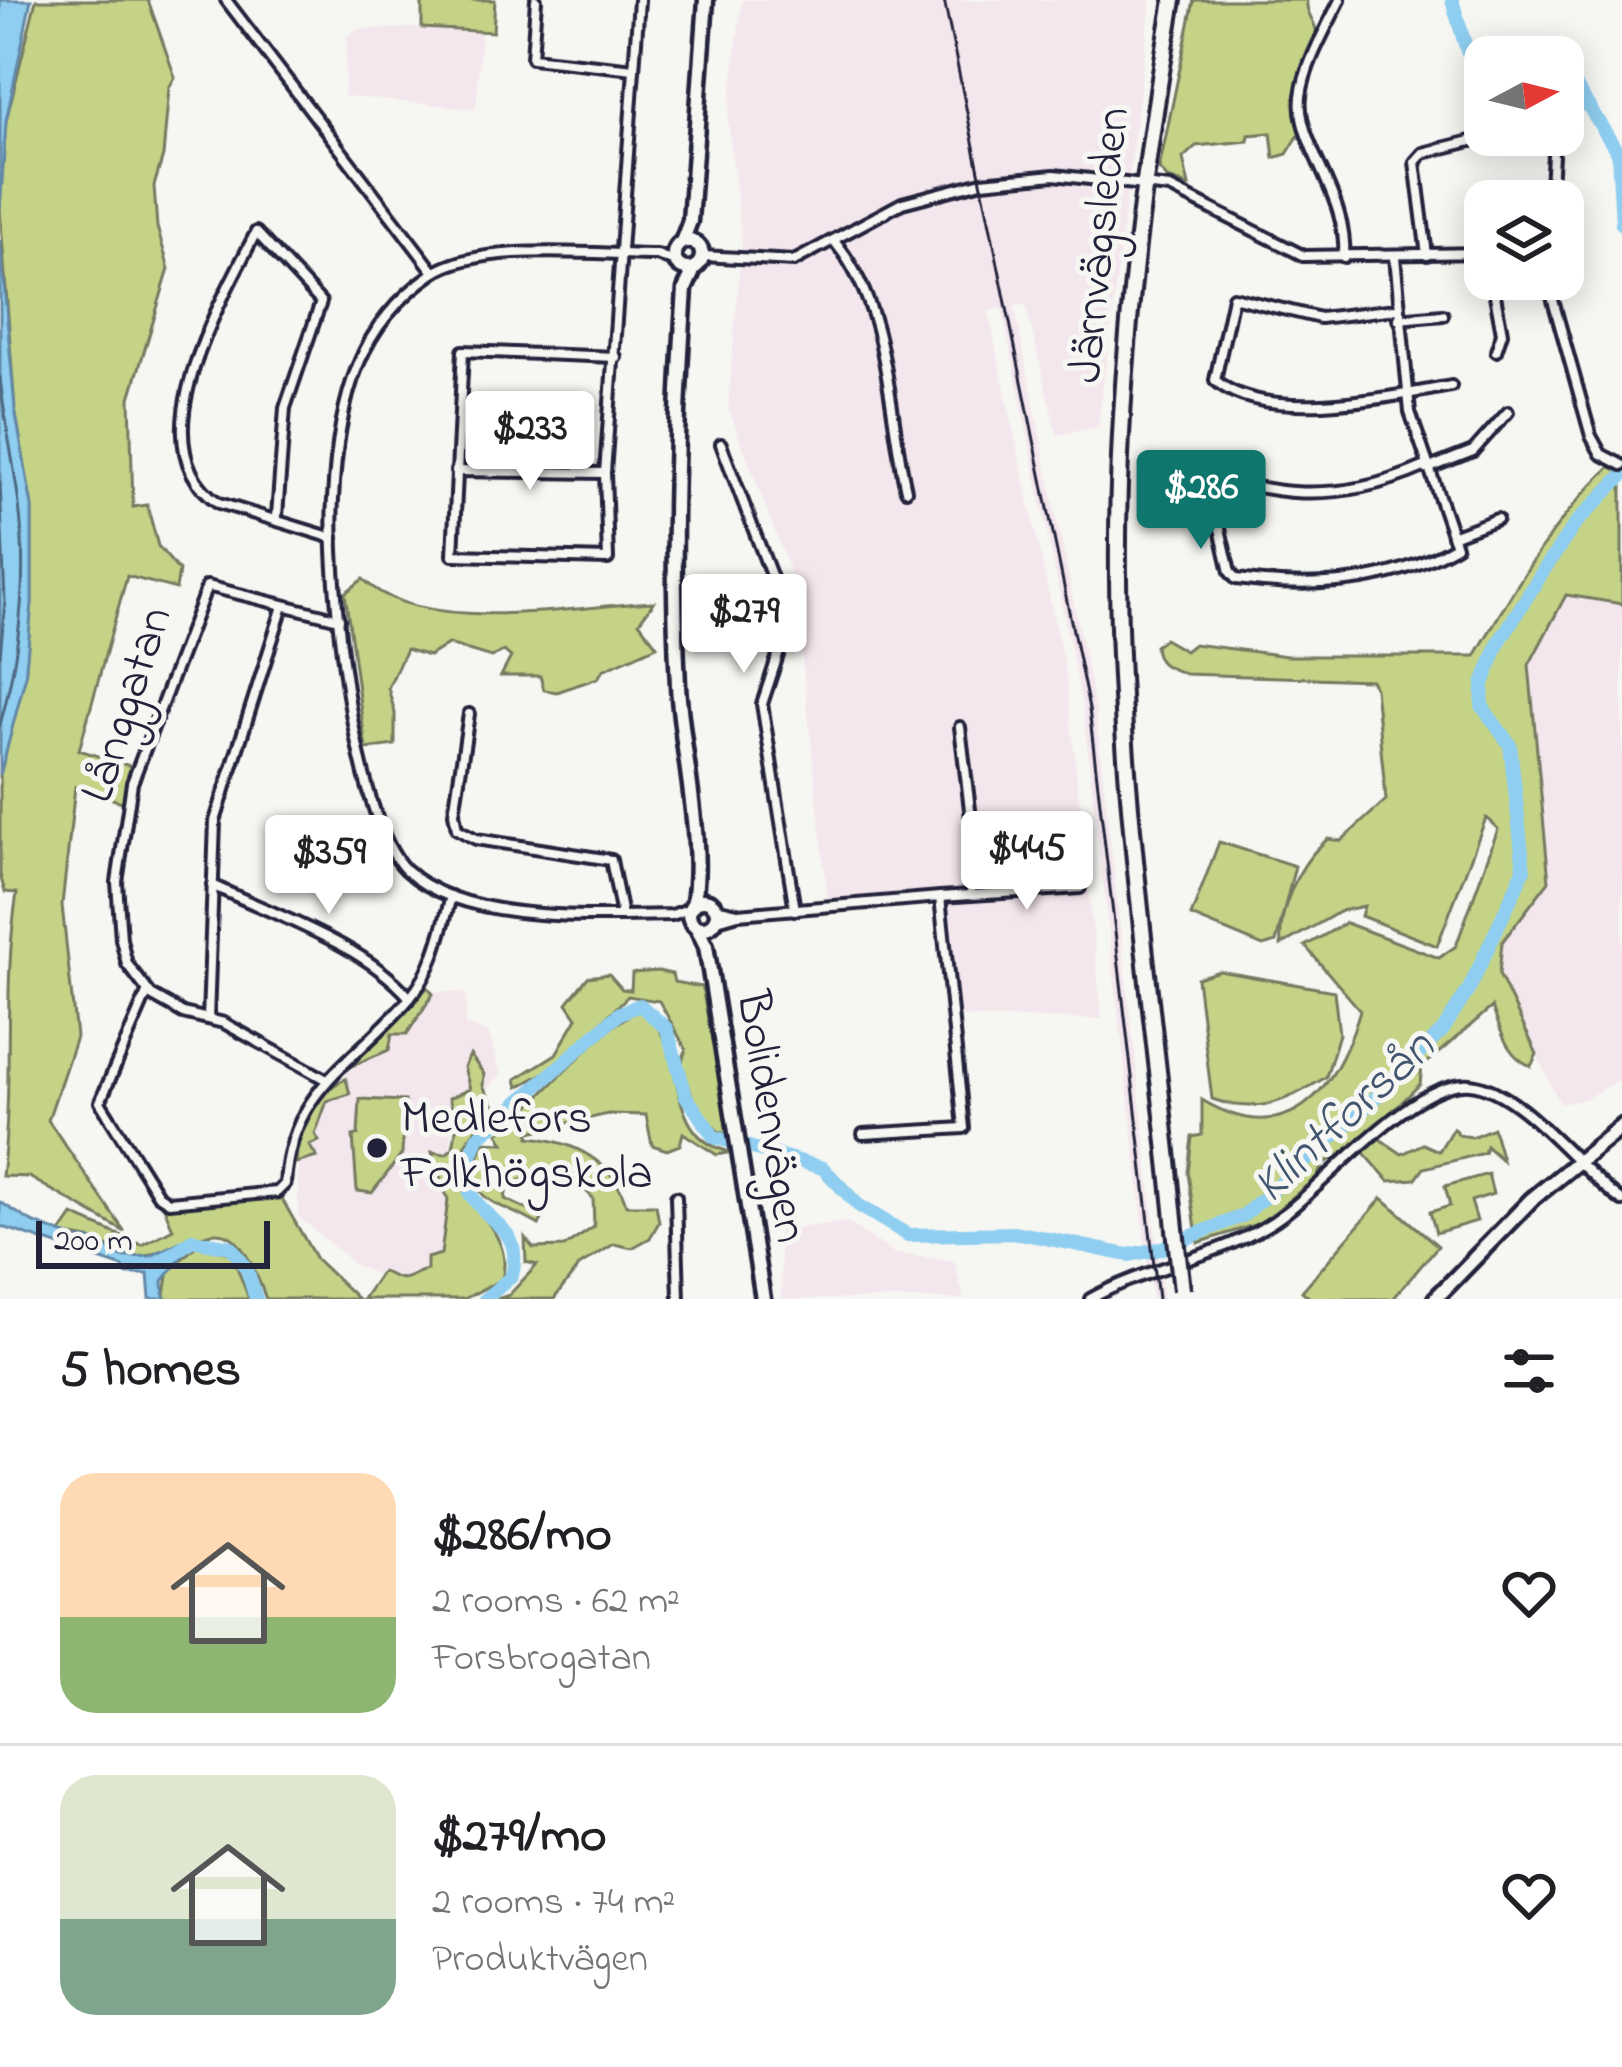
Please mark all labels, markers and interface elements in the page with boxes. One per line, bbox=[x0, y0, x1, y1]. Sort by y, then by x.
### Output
north arrow bbox=[1464, 36, 1584, 156]
map controls bbox=[1464, 36, 1584, 300]
street label: Järnvägsleden bbox=[1052, 104, 1151, 386]
button: layers bbox=[1464, 180, 1584, 300]
pin: $233 bbox=[459, 391, 601, 493]
text: $233 bbox=[492, 401, 568, 458]
pin: $286 bbox=[1130, 450, 1272, 552]
text: $286 bbox=[1164, 460, 1238, 517]
pin: $279 bbox=[673, 574, 815, 676]
text: $279 bbox=[709, 584, 779, 641]
street label: Långgatan bbox=[63, 598, 193, 812]
pin: $445 bbox=[956, 811, 1098, 913]
pin: $359 bbox=[258, 815, 400, 917]
text: $445 bbox=[988, 821, 1066, 878]
text: $359 bbox=[292, 825, 366, 882]
street label: Bolidenvägen bbox=[714, 985, 824, 1248]
water label: Klintforsån bbox=[1237, 1012, 1455, 1223]
place label: Medlefors Folkhögskola bbox=[400, 1085, 653, 1211]
marker: Medlefors Folkhögskola bbox=[364, 1135, 390, 1161]
scale bar bbox=[36, 1215, 270, 1268]
text: 200 m bbox=[54, 1218, 133, 1266]
text: 5 homes bbox=[60, 1334, 241, 1409]
icon: filters bbox=[1496, 1338, 1562, 1404]
text: $286/mo bbox=[432, 1499, 612, 1574]
icon: home bbox=[156, 1521, 300, 1665]
icon: heart bbox=[1496, 1560, 1562, 1626]
text: 2 rooms · 62 m² bbox=[432, 1574, 680, 1631]
text: Forsbrogatan bbox=[432, 1631, 651, 1688]
text: $279/mo bbox=[432, 1800, 606, 1875]
icon: home bbox=[156, 1823, 300, 1967]
icon: heart bbox=[1496, 1862, 1562, 1928]
text: 2 rooms · 74 m² bbox=[432, 1875, 675, 1932]
text: Produktvägen bbox=[432, 1932, 648, 1989]

